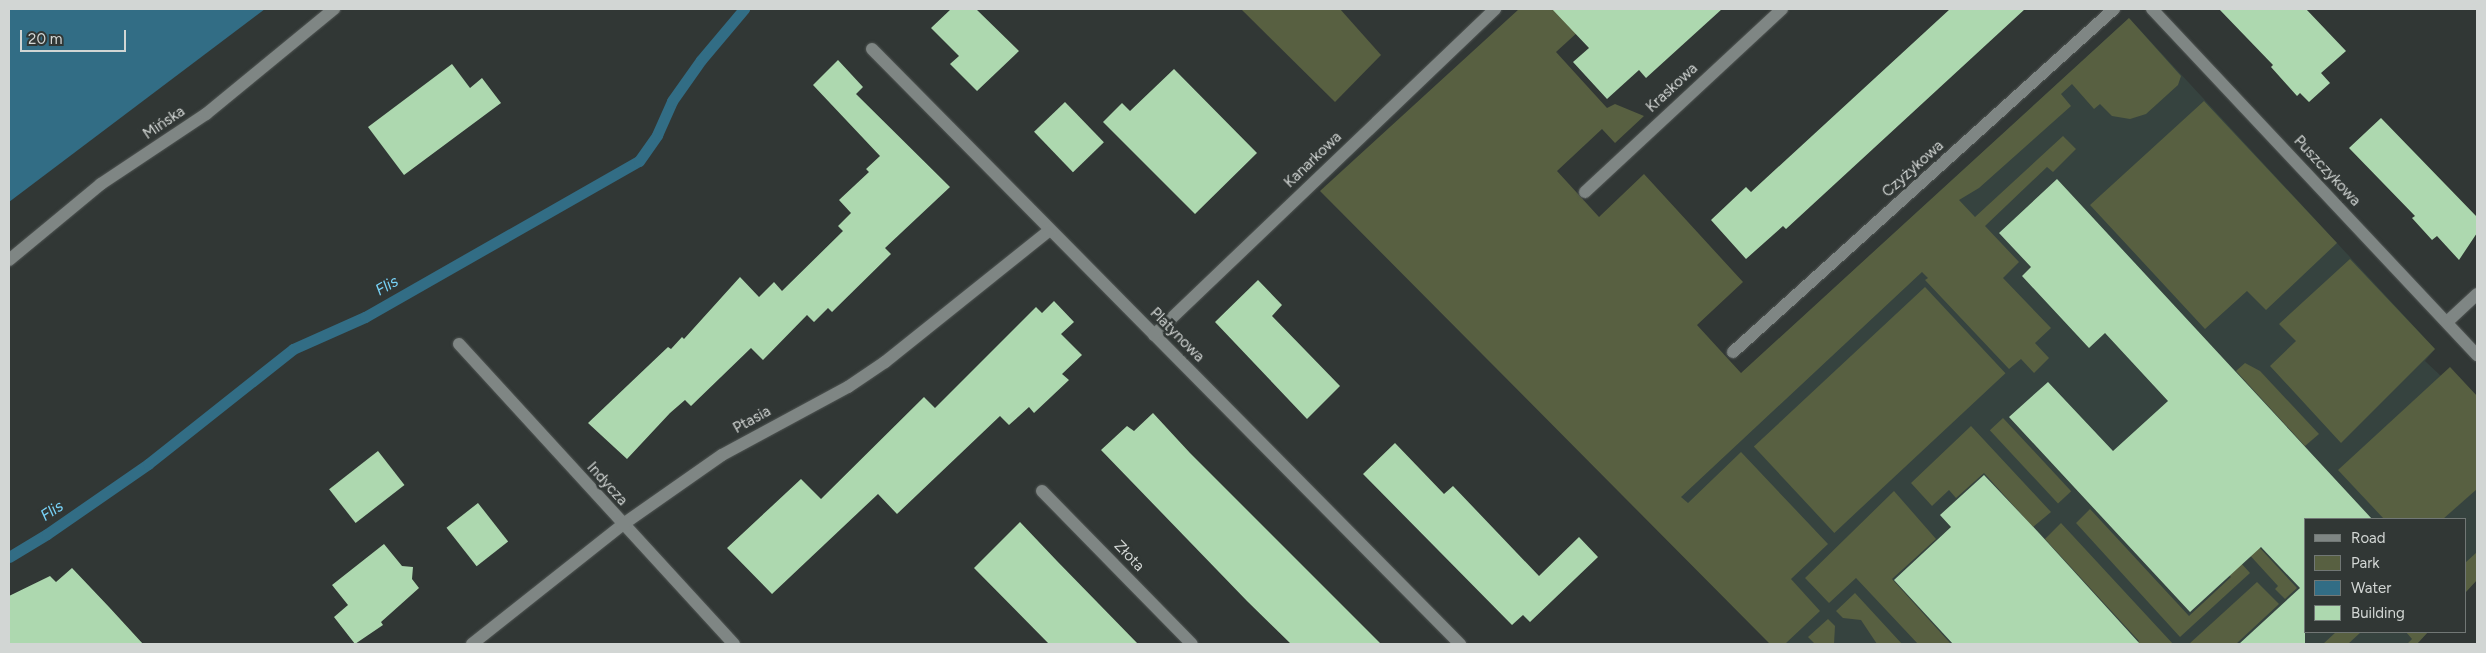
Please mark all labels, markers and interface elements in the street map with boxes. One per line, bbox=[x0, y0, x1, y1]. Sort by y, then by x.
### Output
scale bar bbox=[22, 20, 129, 52]
text: 20 m bbox=[28, 30, 62, 48]
street label: Kraskowa bbox=[1643, 60, 1701, 116]
street label: Mińska bbox=[140, 103, 188, 143]
street label: Kanarkowa bbox=[1281, 128, 1345, 192]
street label: Puszczykowa bbox=[2290, 132, 2364, 210]
street label: Czyżykowa bbox=[1879, 137, 1947, 201]
water label: Flis bbox=[372, 272, 402, 300]
street label: Platynowa bbox=[1146, 304, 1208, 366]
street label: Ptasia bbox=[730, 402, 774, 438]
street label: Indycza bbox=[583, 459, 631, 509]
water label: Flis bbox=[37, 496, 67, 526]
legend bbox=[2304, 518, 2466, 633]
text: Road bbox=[2351, 529, 2386, 547]
street label: Złota bbox=[1110, 537, 1148, 575]
text: Park bbox=[2351, 554, 2380, 572]
text: Water bbox=[2351, 579, 2391, 597]
text: Building bbox=[2351, 604, 2405, 622]

